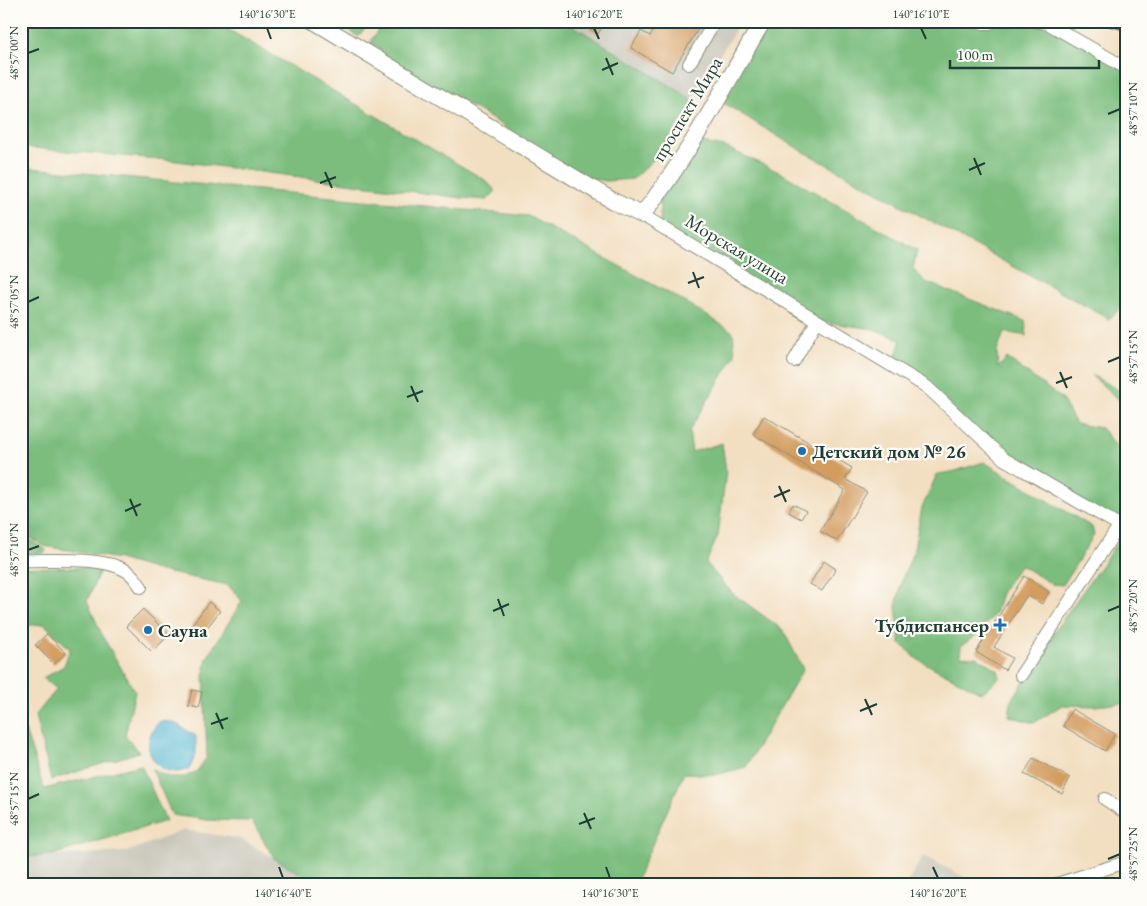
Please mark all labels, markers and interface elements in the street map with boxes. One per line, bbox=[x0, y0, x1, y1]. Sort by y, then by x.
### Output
text: 140°16'30"E bbox=[239, 6, 296, 22]
text: 140°16'20"E bbox=[566, 6, 623, 22]
text: 140°16'10"E bbox=[893, 6, 950, 22]
text: 48°57'00"N bbox=[6, 26, 22, 80]
scale bar bbox=[950, 38, 1098, 70]
text: 100 m bbox=[957, 45, 994, 64]
street label: проспект Мира bbox=[646, 52, 728, 166]
text: 48°57'10"N bbox=[1125, 82, 1141, 136]
street label: Морская улица bbox=[681, 208, 794, 290]
text: 48°57'05"N bbox=[6, 275, 22, 329]
text: 48°57'15"N bbox=[1125, 330, 1141, 384]
place label: Детский дом № 26 bbox=[812, 439, 966, 464]
marker: Детский дом № 26 bbox=[796, 445, 808, 457]
text: 48°57'10"N bbox=[6, 523, 22, 577]
text: 48°57'20"N bbox=[1125, 579, 1141, 633]
place label: Тубдиспансер bbox=[874, 613, 990, 638]
place label: Сауна bbox=[158, 618, 208, 643]
marker: Тубдиспансер bbox=[993, 618, 1007, 632]
marker: Сауна bbox=[142, 624, 154, 636]
text: 48°57'15"N bbox=[6, 772, 22, 826]
text: 48°57'25"N bbox=[1125, 827, 1141, 881]
text: 140°16'40"E bbox=[255, 885, 312, 901]
text: 140°16'30"E bbox=[582, 885, 639, 901]
text: 140°16'20"E bbox=[910, 885, 967, 901]

